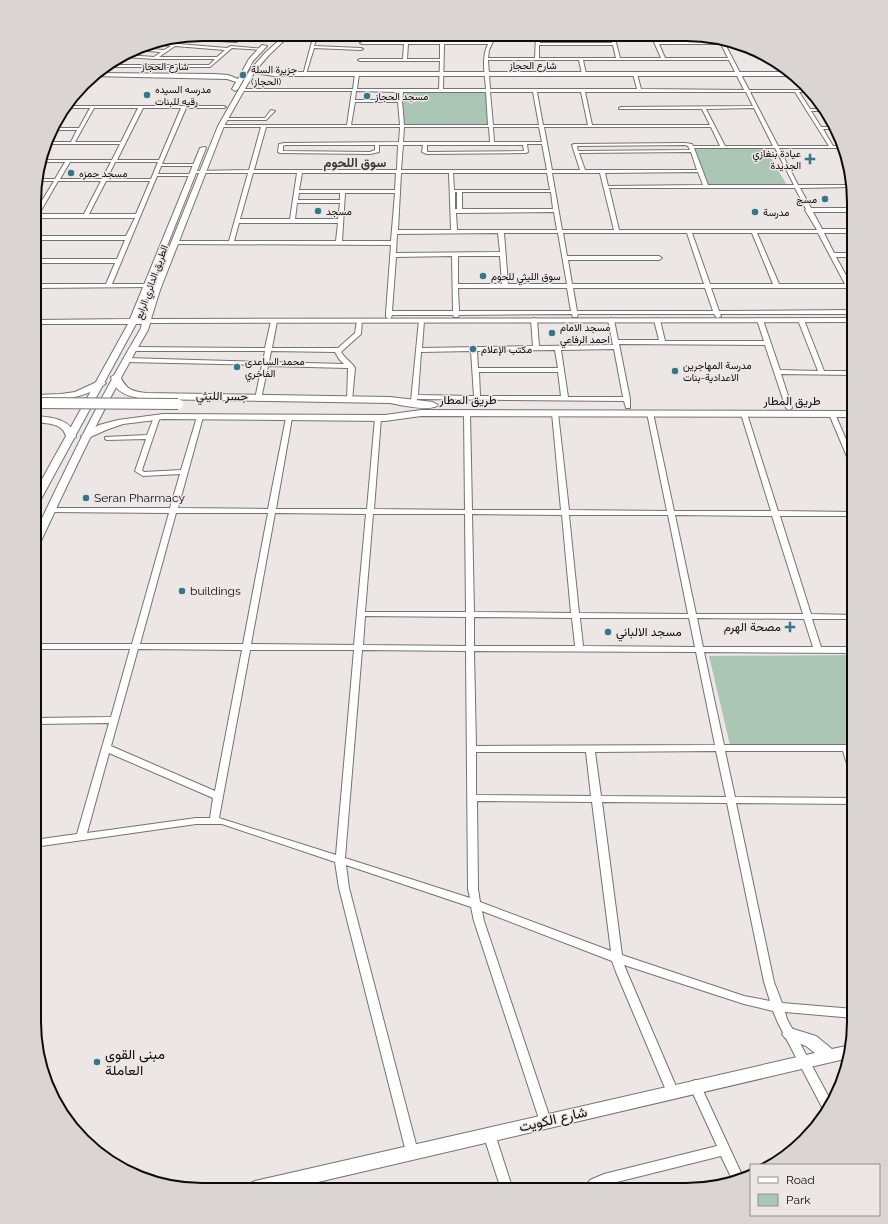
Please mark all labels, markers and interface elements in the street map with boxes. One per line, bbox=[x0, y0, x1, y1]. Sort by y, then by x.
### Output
street label: شارع الحجاز bbox=[508, 60, 557, 72]
street label: شارع الحجاز bbox=[140, 61, 189, 73]
place label: جزيرة السلة (الحجاز) bbox=[251, 64, 298, 88]
marker: جزيرة السلة (الحجاز) bbox=[238, 70, 248, 80]
place label: مدرسه السيده رقيه للبنات bbox=[155, 84, 211, 108]
marker: مدرسه السيده رقيه للبنات bbox=[142, 90, 152, 100]
marker: مسجد الحجاز bbox=[362, 91, 372, 101]
place label: مسجد الحجاز bbox=[374, 91, 428, 103]
place label: عيادة بنغازي الجديدة bbox=[752, 148, 801, 172]
marker: عيادة بنغازي الجديدة bbox=[804, 153, 816, 165]
district label: سوق اللحوم bbox=[324, 155, 386, 171]
marker: مسجد حمزه bbox=[66, 168, 76, 178]
place label: مسجد حمزه bbox=[79, 168, 128, 180]
place label: مسج bbox=[796, 194, 817, 206]
marker: مسج bbox=[820, 194, 830, 204]
marker: مسجد bbox=[313, 206, 323, 216]
place label: مسجد bbox=[326, 206, 352, 218]
marker: مدرسة bbox=[750, 207, 760, 217]
place label: مدرسة bbox=[763, 207, 789, 219]
street label: الطريق الدائري الرابع bbox=[133, 244, 173, 322]
marker: سوق الليثي للحوم bbox=[478, 271, 488, 281]
place label: سوق الليثي للحوم bbox=[491, 271, 561, 285]
place label: مسجد الامام احمد الرفاعي bbox=[560, 322, 610, 348]
marker: مسجد الامام احمد الرفاعي bbox=[547, 328, 557, 338]
marker: مكتب الإعلام bbox=[468, 344, 478, 354]
place label: مكتب الإعلام bbox=[481, 344, 532, 356]
place label: محمد الساعدى الفاخري bbox=[245, 356, 305, 382]
place label: مدرسة المهاجرين الاعدادية-بنات bbox=[683, 360, 752, 384]
marker: محمد الساعدى الفاخري bbox=[232, 362, 242, 372]
marker: مدرسة المهاجرين الاعدادية-بنات bbox=[670, 366, 680, 376]
street label: جسر الليثي bbox=[196, 389, 248, 406]
street label: طريق المطار bbox=[439, 393, 497, 408]
street label: طريق المطار bbox=[763, 394, 821, 409]
place label: Seran Pharmacy bbox=[94, 491, 185, 505]
marker: Seran Pharmacy bbox=[81, 493, 91, 503]
place label: buildings bbox=[190, 584, 241, 598]
marker: buildings bbox=[177, 586, 187, 596]
place label: مصحة الهرم bbox=[724, 620, 781, 635]
marker: مصحة الهرم bbox=[784, 621, 796, 633]
place label: مسجد الالباني bbox=[616, 625, 682, 642]
marker: مسجد الالباني bbox=[603, 627, 613, 637]
place label: مبنى القوى العاملة bbox=[105, 1046, 165, 1078]
marker: مبنى القوى العاملة bbox=[92, 1057, 102, 1067]
street label: شارع الكويت bbox=[517, 1103, 589, 1138]
legend bbox=[750, 1164, 880, 1216]
text: Road bbox=[786, 1173, 815, 1187]
text: Park bbox=[786, 1193, 811, 1207]

